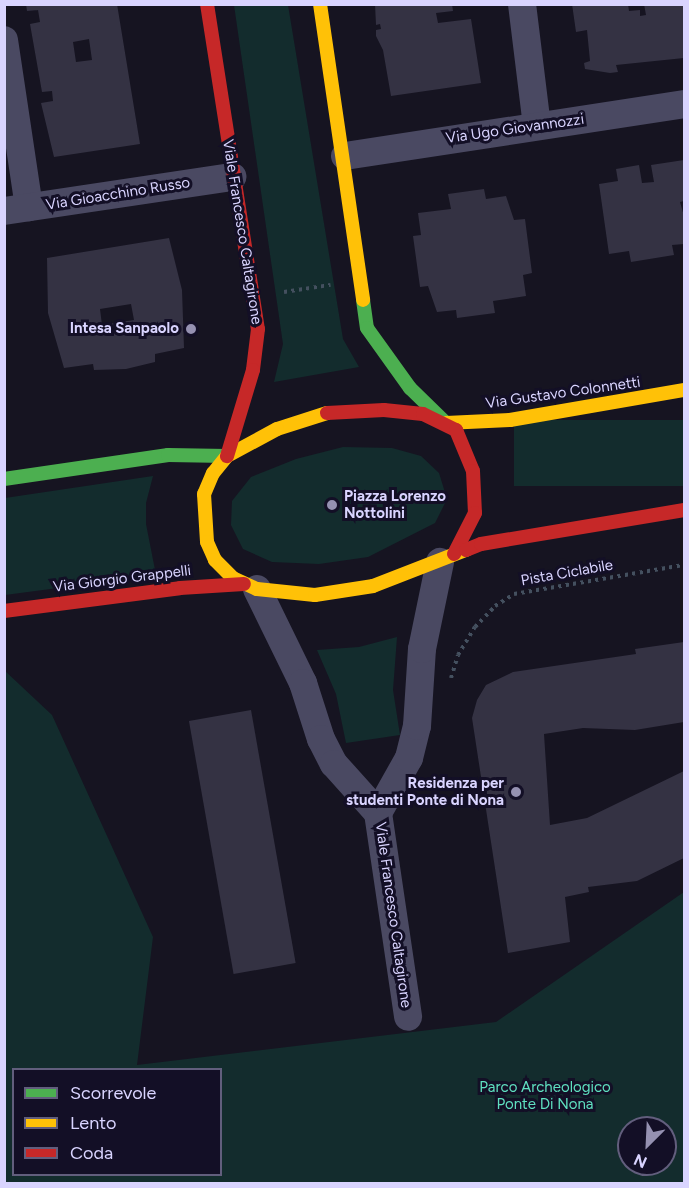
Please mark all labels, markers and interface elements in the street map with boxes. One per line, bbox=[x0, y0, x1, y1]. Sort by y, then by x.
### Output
street label: Via Ugo Giovannozzi bbox=[445, 110, 585, 148]
street label: Viale Francesco Caltagirone bbox=[218, 138, 266, 326]
street label: Via Gioacchino Russo bbox=[45, 174, 191, 214]
place label: Intesa Sanpaolo bbox=[70, 320, 179, 338]
marker: Intesa Sanpaolo bbox=[184, 322, 198, 336]
street label: Via Gustavo Colonnetti bbox=[484, 373, 642, 413]
place label: Piazza Lorenzo Nottolini bbox=[344, 487, 446, 522]
marker: Piazza Lorenzo Nottolini bbox=[325, 498, 339, 512]
street label: Pista Ciclabile bbox=[520, 556, 614, 590]
street label: Via Giorgio Grappelli bbox=[52, 562, 192, 596]
place label: Residenza per studenti Ponte di Nona bbox=[346, 774, 504, 809]
marker: Residenza per studenti Ponte di Nona bbox=[509, 785, 523, 799]
street label: Viale Francesco Caltagirone bbox=[371, 821, 415, 1009]
legend bbox=[12, 1068, 222, 1176]
park label: Parco Archeologico Ponte Di Nona bbox=[479, 1078, 611, 1113]
text: Scorrevole bbox=[70, 1082, 156, 1104]
text: Lento bbox=[70, 1112, 116, 1134]
north arrow bbox=[617, 1116, 677, 1176]
text: Coda bbox=[70, 1142, 113, 1164]
text: N bbox=[631, 1150, 650, 1172]

